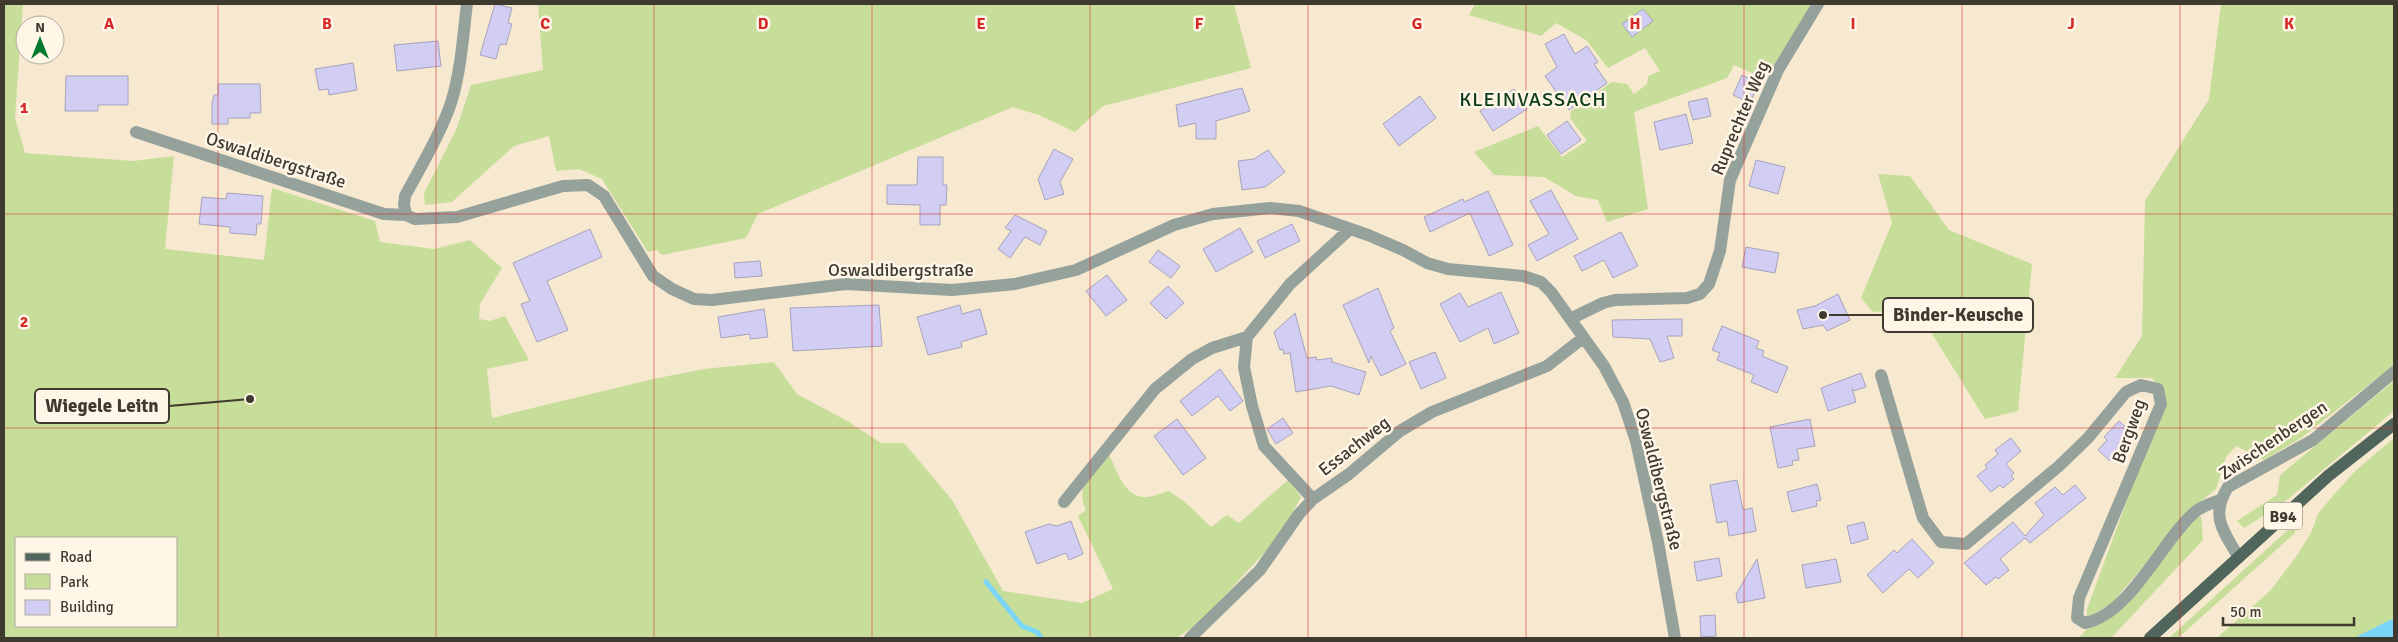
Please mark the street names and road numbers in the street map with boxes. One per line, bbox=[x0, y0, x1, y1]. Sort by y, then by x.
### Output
street label: Ruprechter Weg bbox=[1706, 57, 1774, 179]
street label: Oswaldibergstraße bbox=[203, 127, 349, 193]
street label: Oswaldibergstraße bbox=[828, 259, 974, 281]
street label: Bergweg bbox=[2107, 396, 2151, 466]
street label: Zwischenbergen bbox=[2215, 396, 2331, 484]
street label: Oswaldibergstraße bbox=[1631, 406, 1687, 552]
street label: Essachweg bbox=[1314, 411, 1394, 481]
road number: B94 bbox=[2264, 502, 2302, 530]

